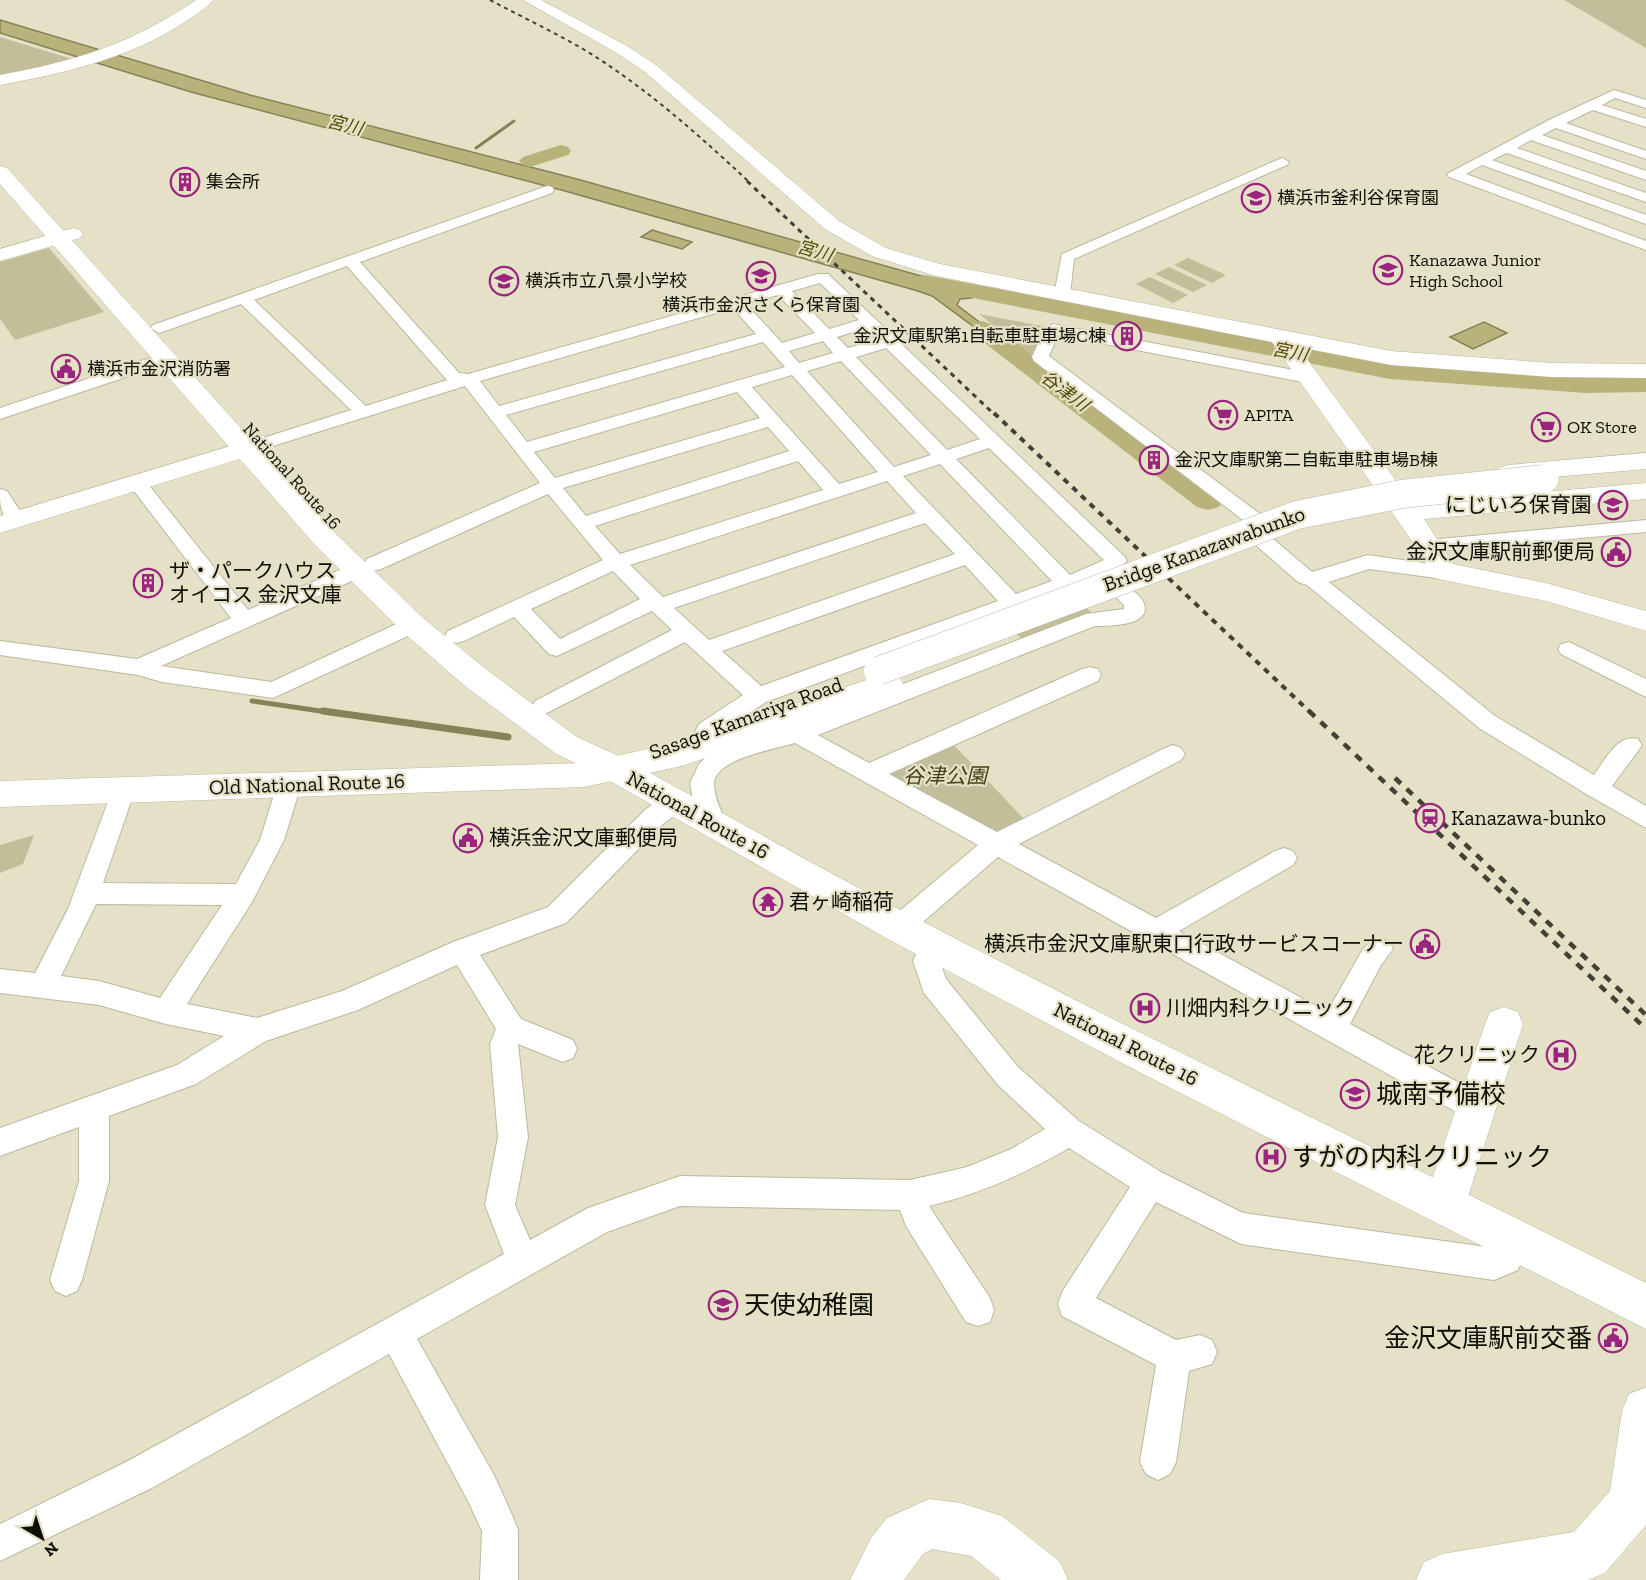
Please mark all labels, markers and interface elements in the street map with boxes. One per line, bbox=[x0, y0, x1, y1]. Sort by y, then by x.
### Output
water label: 宮川 bbox=[325, 110, 367, 141]
building icon: 集会所 bbox=[169, 166, 201, 198]
place label: 集会所 bbox=[206, 171, 260, 193]
school or university icon: 横浜市釜利谷保育園 bbox=[1240, 182, 1272, 214]
place label: 横浜市釜利谷保育園 bbox=[1277, 187, 1439, 209]
water label: 宮川 bbox=[795, 235, 837, 267]
place label: Kanazawa Junior High School bbox=[1409, 249, 1541, 292]
school or university icon: Kanazawa Junior High School bbox=[1372, 254, 1404, 286]
school or university icon: 横浜市金沢さくら保育園 bbox=[745, 260, 777, 292]
school or university icon: 横浜市立八景小学校 bbox=[488, 265, 520, 297]
place label: 横浜市立八景小学校 bbox=[525, 270, 687, 292]
place label: 横浜市金沢さくら保育園 bbox=[662, 294, 860, 316]
building icon: 金沢文庫駅第1自転車駐車場C棟 bbox=[1111, 320, 1143, 352]
place label: 金沢文庫駅第1自転車駐車場C棟 bbox=[853, 325, 1106, 347]
water label: 宮川 bbox=[1270, 338, 1312, 367]
public building icon: 横浜市金沢消防署 bbox=[50, 353, 82, 385]
place label: 横浜市金沢消防署 bbox=[87, 358, 231, 380]
water label: 谷津川 bbox=[1037, 366, 1095, 417]
supermarket icon: APITA bbox=[1207, 399, 1239, 431]
place label: APITA bbox=[1244, 404, 1294, 426]
supermarket icon: OK Store bbox=[1530, 411, 1562, 443]
place label: OK Store bbox=[1567, 416, 1637, 438]
street label: National Route 16 bbox=[238, 418, 346, 534]
building icon: 金沢文庫駅第二自転車駐車場B棟 bbox=[1138, 444, 1170, 476]
place label: 金沢文庫駅第二自転車駐車場B棟 bbox=[1175, 449, 1438, 471]
school or university icon: にじいろ保育園 bbox=[1597, 489, 1629, 521]
place label: にじいろ保育園 bbox=[1445, 492, 1592, 517]
street label: Bridge Kanazawabunko bbox=[1099, 500, 1308, 597]
public building icon: 金沢文庫駅前郵便局 bbox=[1600, 536, 1632, 568]
place label: 金沢文庫駅前郵便局 bbox=[1406, 539, 1595, 564]
place label: ザ・パークハウス オイコス 金沢文庫 bbox=[169, 558, 342, 607]
building icon: ザ・パークハウス オイコス 金沢文庫 bbox=[132, 567, 164, 599]
street label: Sasage Kamariya Road bbox=[646, 671, 846, 764]
park label: 谷津公園 bbox=[903, 763, 990, 788]
street label: National Route 16 bbox=[623, 765, 774, 864]
street label: Old National Route 16 bbox=[209, 768, 405, 799]
station icon: Kanazawa-bunko bbox=[1414, 802, 1446, 834]
place label: Kanazawa-bunko bbox=[1451, 805, 1606, 830]
public building icon: 横浜金沢文庫郵便局 bbox=[452, 822, 484, 854]
place label: 横浜金沢文庫郵便局 bbox=[489, 825, 678, 850]
temple icon: 君ヶ崎稲荷 bbox=[752, 886, 784, 918]
place label: 君ヶ崎稲荷 bbox=[789, 889, 894, 914]
public building icon: 横浜市金沢文庫駅東口行政サービスコーナー bbox=[1409, 928, 1441, 960]
place label: 横浜市金沢文庫駅東口行政サービスコーナー bbox=[984, 931, 1404, 956]
hospital icon: 川畑内科クリニック bbox=[1129, 992, 1161, 1024]
place label: 川畑内科クリニック bbox=[1166, 995, 1355, 1020]
street label: National Route 16 bbox=[1050, 996, 1203, 1091]
hospital icon: 花クリニック bbox=[1545, 1039, 1577, 1071]
place label: 花クリニック bbox=[1414, 1042, 1540, 1067]
school or university icon: 城南予備校 bbox=[1339, 1078, 1371, 1110]
place label: 城南予備校 bbox=[1376, 1078, 1506, 1110]
hospital icon: すがの内科クリニック bbox=[1255, 1141, 1287, 1173]
place label: すがの内科クリニック bbox=[1292, 1141, 1552, 1173]
school or university icon: 天使幼稚園 bbox=[707, 1289, 739, 1321]
place label: 天使幼稚園 bbox=[744, 1289, 874, 1321]
place label: 金沢文庫駅前交番 bbox=[1384, 1322, 1592, 1354]
public building icon: 金沢文庫駅前交番 bbox=[1597, 1322, 1629, 1354]
north arrow bbox=[12, 1508, 72, 1568]
text: N bbox=[40, 1538, 62, 1560]

